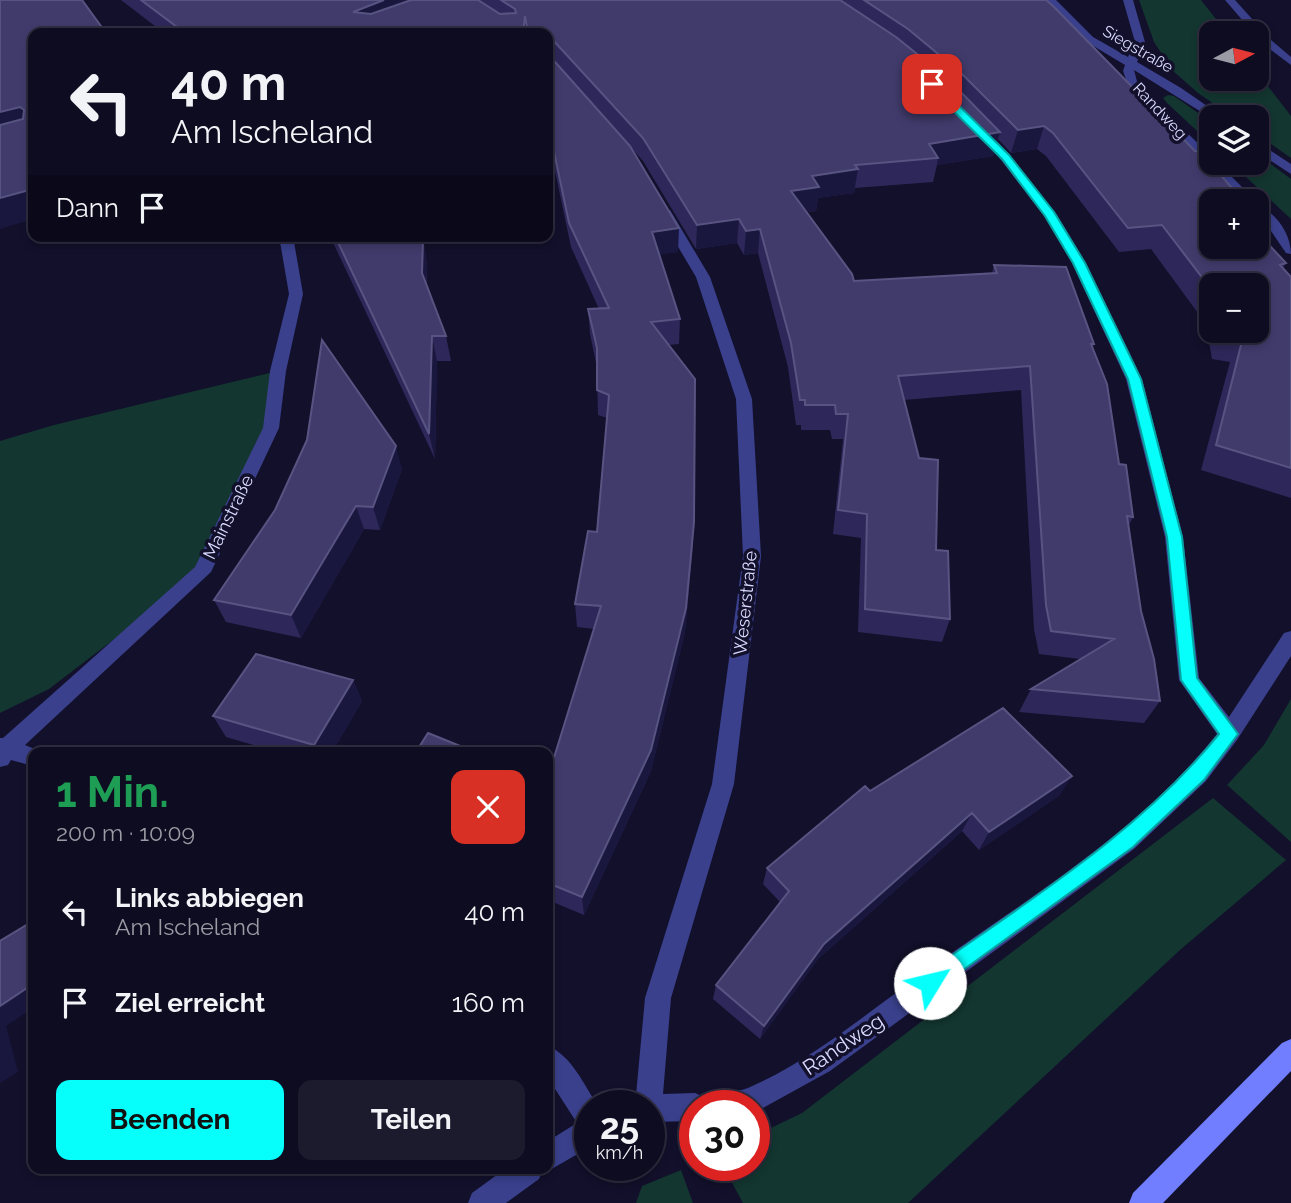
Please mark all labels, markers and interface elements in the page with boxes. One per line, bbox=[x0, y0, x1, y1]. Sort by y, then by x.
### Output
street label: Siegstraße bbox=[1099, 21, 1177, 77]
north arrow bbox=[1199, 21, 1269, 91]
map controls bbox=[1199, 21, 1269, 343]
text: 40 m bbox=[171, 54, 286, 111]
pin bbox=[902, 54, 962, 114]
icon: left bbox=[56, 56, 147, 147]
icon: arrive bbox=[913, 65, 951, 103]
street label: Randweg bbox=[1129, 79, 1191, 143]
button: layers bbox=[1199, 105, 1269, 175]
text: Am Ischeland bbox=[171, 113, 373, 150]
icon: arrive bbox=[133, 189, 171, 227]
button: + bbox=[1199, 189, 1269, 259]
text: Dann bbox=[56, 193, 119, 223]
button: − bbox=[1199, 273, 1269, 343]
street label: Mainstraße bbox=[199, 471, 258, 563]
street label: Weserstraße bbox=[729, 549, 761, 656]
text: 1 Min. bbox=[56, 768, 169, 817]
button: close bbox=[451, 770, 525, 844]
text: 200 m · 10:09 bbox=[56, 819, 195, 846]
text: Links abbiegen bbox=[115, 883, 304, 913]
icon: left bbox=[56, 893, 94, 931]
text: 40 m bbox=[464, 897, 525, 927]
text: Am Ischeland bbox=[115, 913, 260, 940]
position arrow bbox=[893, 946, 967, 1020]
icon: arrive bbox=[56, 984, 94, 1022]
text: Ziel erreicht bbox=[115, 988, 265, 1018]
text: 160 m bbox=[452, 988, 525, 1018]
street label: Randweg bbox=[798, 1008, 888, 1080]
button: Beenden bbox=[56, 1080, 284, 1160]
button: Teilen bbox=[298, 1080, 525, 1160]
speed limit sign: 30 bbox=[679, 1090, 770, 1181]
text: 25 bbox=[600, 1106, 639, 1147]
text: km/h bbox=[596, 1142, 643, 1163]

